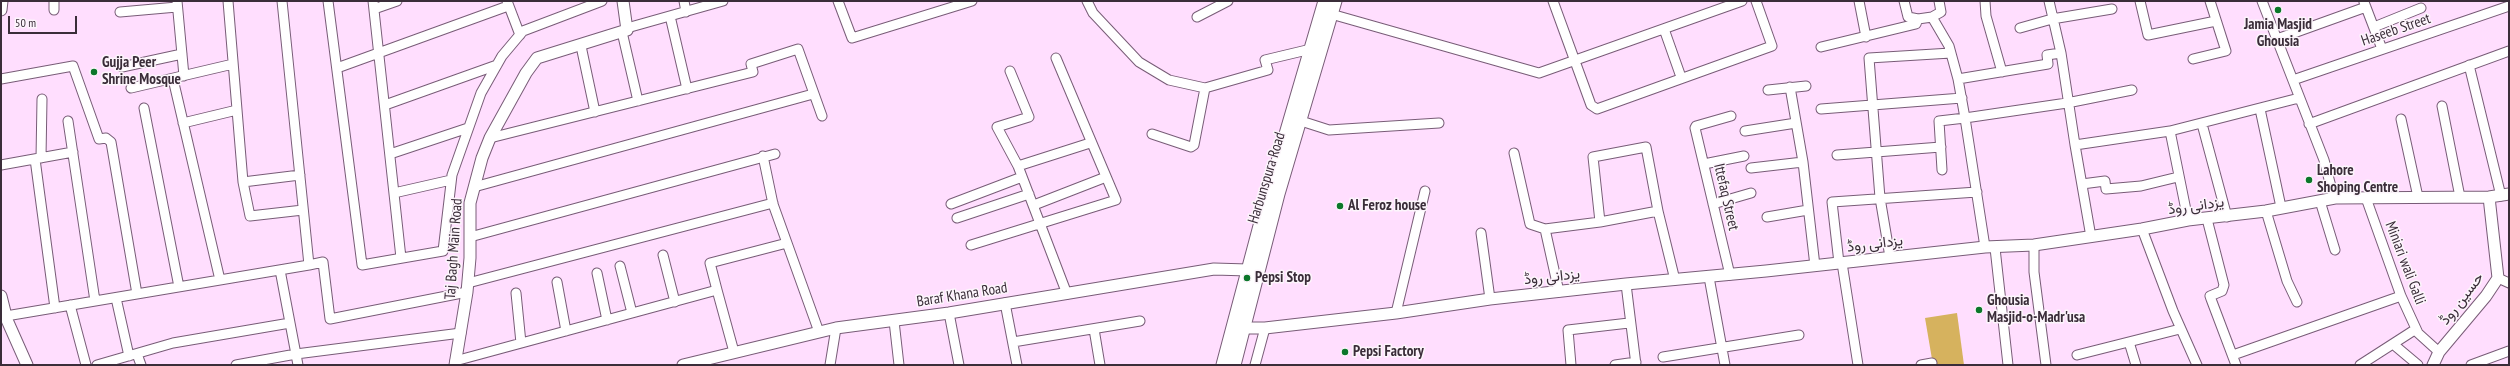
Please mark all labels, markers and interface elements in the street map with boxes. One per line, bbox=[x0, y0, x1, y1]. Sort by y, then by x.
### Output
marker: Jamia Masjid Ghousia bbox=[2273, 5, 2283, 15]
scale bar bbox=[10, 8, 79, 34]
street label: Haseeb Street bbox=[2359, 10, 2433, 50]
text: 50 m bbox=[15, 15, 36, 30]
place label: Jamia Masjid Ghousia bbox=[2244, 16, 2312, 51]
place label: Gujja Peer Shrine Mosque bbox=[102, 54, 181, 89]
marker: Gujja Peer Shrine Mosque bbox=[89, 67, 99, 77]
street label: Harbunspura Road bbox=[1245, 130, 1289, 226]
street label: Ittefaq Street bbox=[1710, 162, 1742, 232]
place label: Lahore Shoping Centre bbox=[2317, 162, 2398, 197]
marker: Lahore Shoping Centre bbox=[2304, 175, 2314, 185]
street label: یزدانی روڈ bbox=[2167, 193, 2225, 219]
place label: Al Feroz house bbox=[1348, 197, 1426, 215]
street label: Taj Bagh Main Road bbox=[441, 198, 467, 300]
marker: Al Feroz house bbox=[1335, 201, 1345, 211]
street label: Miniari wali Galli bbox=[2381, 219, 2429, 307]
street label: یزدانی روڈ bbox=[1846, 232, 1904, 256]
street label: یزدانی روڈ bbox=[1523, 265, 1581, 289]
place label: Pepsi Stop bbox=[1255, 269, 1311, 287]
street label: حسین روڈ bbox=[2436, 269, 2488, 329]
marker: Pepsi Stop bbox=[1242, 273, 1252, 283]
street label: Baraf Khana Road bbox=[915, 279, 1009, 311]
place label: Ghousia Masjid-o-Madr'usa bbox=[1987, 292, 2085, 327]
marker: Ghousia Masjid-o-Madr'usa bbox=[1974, 305, 1984, 315]
place label: Pepsi Factory bbox=[1353, 343, 1424, 361]
marker: Pepsi Factory bbox=[1340, 347, 1350, 357]

